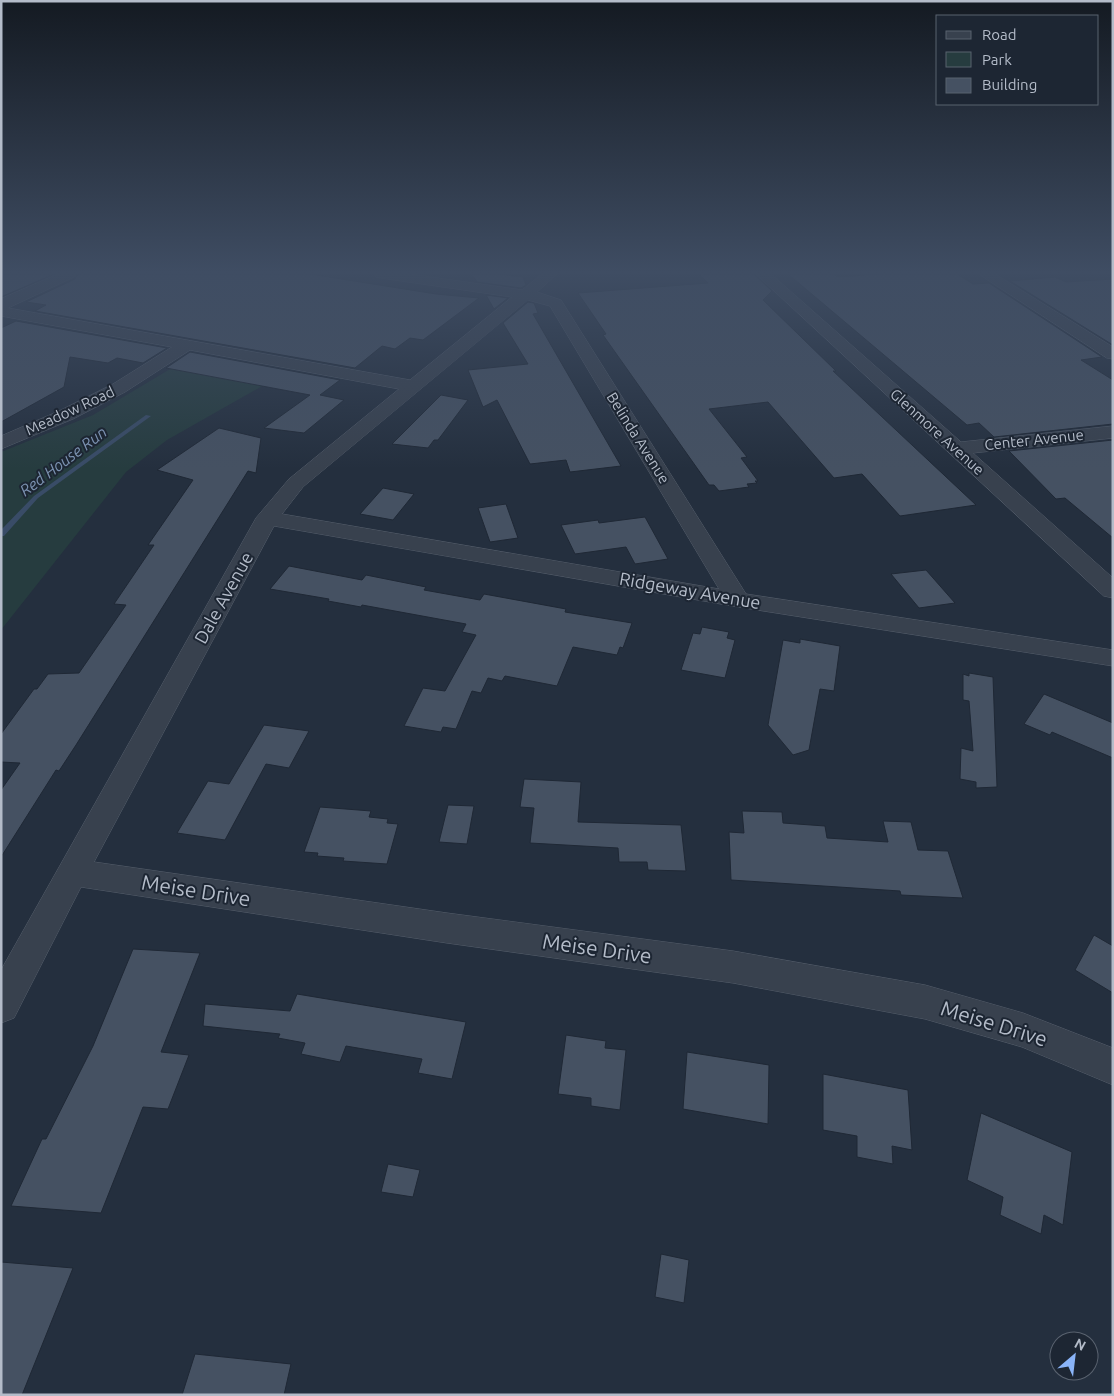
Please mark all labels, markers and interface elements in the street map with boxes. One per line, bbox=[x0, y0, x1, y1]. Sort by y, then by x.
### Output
legend bbox=[936, 15, 1099, 105]
text: Road bbox=[982, 26, 1017, 43]
text: Park bbox=[982, 51, 1012, 68]
text: Building bbox=[982, 76, 1037, 93]
street label: Meadow Road bbox=[23, 383, 117, 439]
street label: Glenmore Avenue bbox=[887, 385, 988, 478]
street label: Belinda Avenue bbox=[604, 389, 673, 487]
water label: Red House Run bbox=[16, 422, 110, 500]
street label: Center Avenue bbox=[983, 426, 1084, 453]
street label: Dale Avenue bbox=[190, 548, 256, 647]
street label: Ridgeway Avenue bbox=[618, 568, 762, 612]
street label: Meise Drive bbox=[140, 870, 252, 910]
street label: Meise Drive bbox=[541, 928, 653, 968]
street label: Meise Drive bbox=[938, 995, 1050, 1051]
north arrow bbox=[1049, 1331, 1099, 1381]
text: N bbox=[1072, 1335, 1088, 1354]

